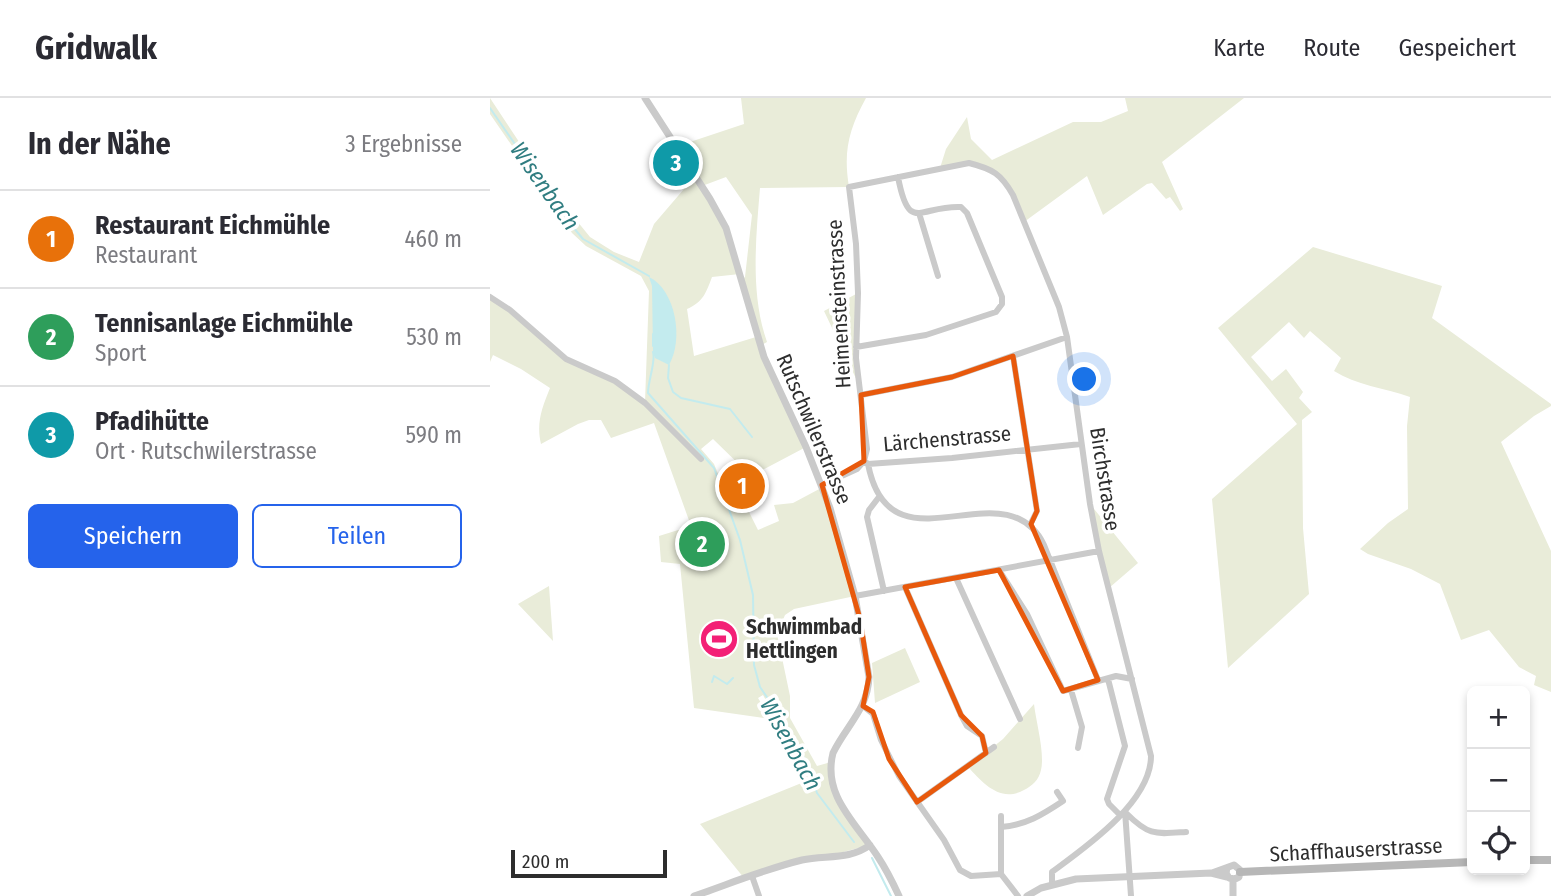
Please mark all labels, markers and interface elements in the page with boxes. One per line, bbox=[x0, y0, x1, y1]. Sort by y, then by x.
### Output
text: Gridwalk bbox=[35, 28, 157, 68]
text: Karte bbox=[1213, 34, 1265, 62]
text: Route bbox=[1303, 34, 1360, 62]
text: Gespeichert bbox=[1398, 34, 1516, 62]
text: In der Nähe bbox=[28, 126, 171, 162]
text: 3 Ergebnisse bbox=[345, 130, 462, 158]
water label: Wisenbach bbox=[504, 136, 586, 236]
pin: 3 bbox=[653, 137, 699, 189]
text: Restaurant Eichmühle bbox=[95, 210, 330, 241]
street label: Heimensteinstrasse bbox=[822, 219, 856, 389]
text: 1 bbox=[46, 225, 56, 253]
text: 460 m bbox=[404, 225, 462, 253]
text: Restaurant bbox=[95, 241, 197, 269]
text: Tennisanlage Eichmühle bbox=[95, 308, 353, 339]
text: 2 bbox=[46, 323, 56, 351]
text: 530 m bbox=[406, 323, 462, 351]
text: Sport bbox=[95, 339, 146, 367]
street label: Rutschwilerstrasse bbox=[771, 350, 857, 508]
your location bbox=[1067, 362, 1101, 396]
text: Pfadihütte bbox=[95, 406, 209, 437]
street label: Lärchenstrasse bbox=[882, 420, 1012, 458]
text: 3 bbox=[46, 421, 56, 449]
text: 590 m bbox=[406, 421, 462, 449]
street label: Birchstrasse bbox=[1084, 425, 1126, 533]
text: Ort · Rutschwilerstrasse bbox=[95, 437, 317, 465]
pin: 1 bbox=[719, 460, 765, 512]
button: Speichern bbox=[28, 504, 238, 568]
button: Teilen bbox=[252, 504, 462, 568]
pin: 2 bbox=[679, 518, 725, 570]
place label: Schwimmbad Hettlingen bbox=[746, 614, 862, 664]
sports icon: Schwimmbad Hettlingen bbox=[698, 618, 740, 660]
map controls bbox=[1467, 686, 1530, 875]
button: + bbox=[1467, 686, 1530, 749]
water label: Wisenbach bbox=[754, 693, 828, 795]
button: − bbox=[1467, 749, 1530, 812]
button: locate bbox=[1467, 812, 1530, 875]
street label: Schaffhauserstrasse bbox=[1269, 832, 1443, 868]
scale bar bbox=[511, 847, 667, 879]
text: 200 m bbox=[522, 850, 569, 873]

